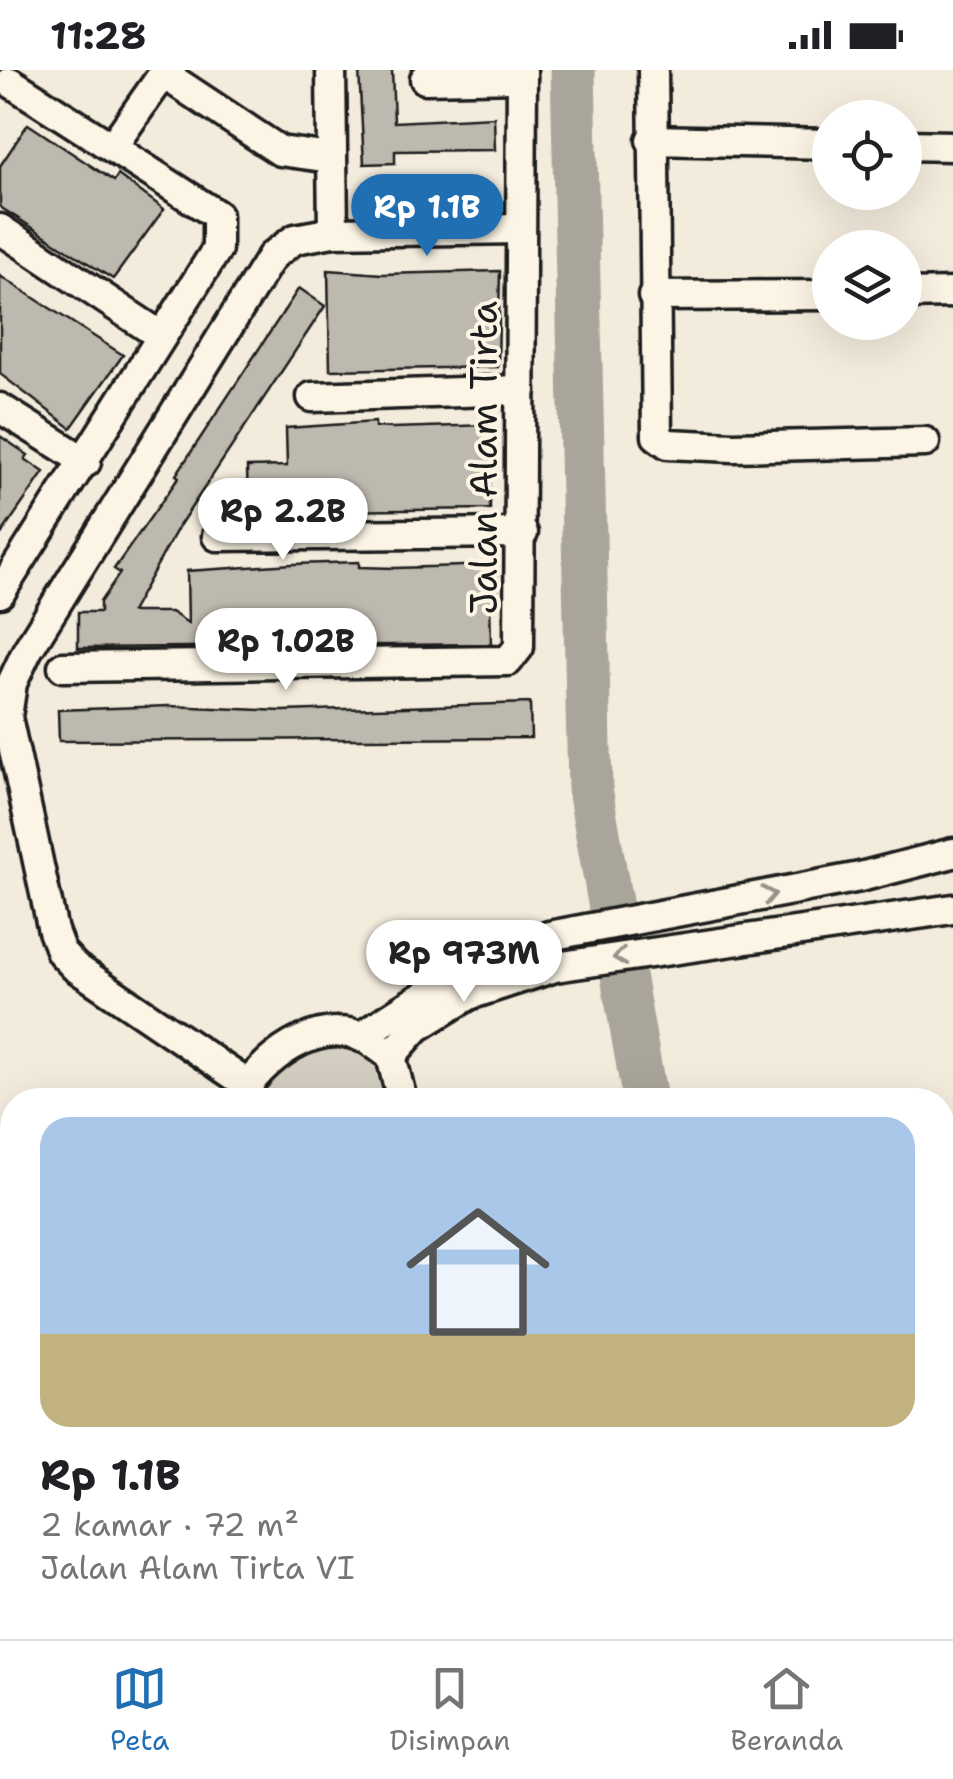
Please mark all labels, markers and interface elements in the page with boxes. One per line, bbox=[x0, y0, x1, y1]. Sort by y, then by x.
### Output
text: 11:28 bbox=[50, 10, 147, 61]
map controls bbox=[812, 100, 922, 340]
button: locate bbox=[812, 100, 922, 210]
pin: Rp 1.1B bbox=[335, 174, 519, 259]
text: Rp 1.1B bbox=[373, 185, 481, 228]
button: layers bbox=[812, 230, 922, 340]
street label: Jalan Alam Tirta bbox=[458, 301, 509, 615]
pin: Rp 2.2B bbox=[191, 478, 375, 563]
text: Rp 2.2B bbox=[220, 489, 346, 532]
pin: Rp 1.02B bbox=[183, 608, 389, 693]
text: Rp 1.02B bbox=[217, 619, 355, 662]
one-way arrow bbox=[760, 885, 777, 906]
pin: Rp 973M bbox=[372, 920, 556, 1005]
text: Rp 973M bbox=[388, 931, 540, 974]
one-way arrow bbox=[612, 946, 628, 967]
icon: home bbox=[388, 1182, 568, 1362]
text: Rp 1.1B bbox=[40, 1447, 181, 1503]
text: 2 kamar · 72 m² bbox=[40, 1503, 299, 1546]
text: Jalan Alam Tirta VI bbox=[40, 1546, 355, 1589]
tab: Peta bbox=[110, 1661, 169, 1759]
tab: Disimpan bbox=[389, 1661, 511, 1759]
tab: Beranda bbox=[730, 1661, 843, 1759]

